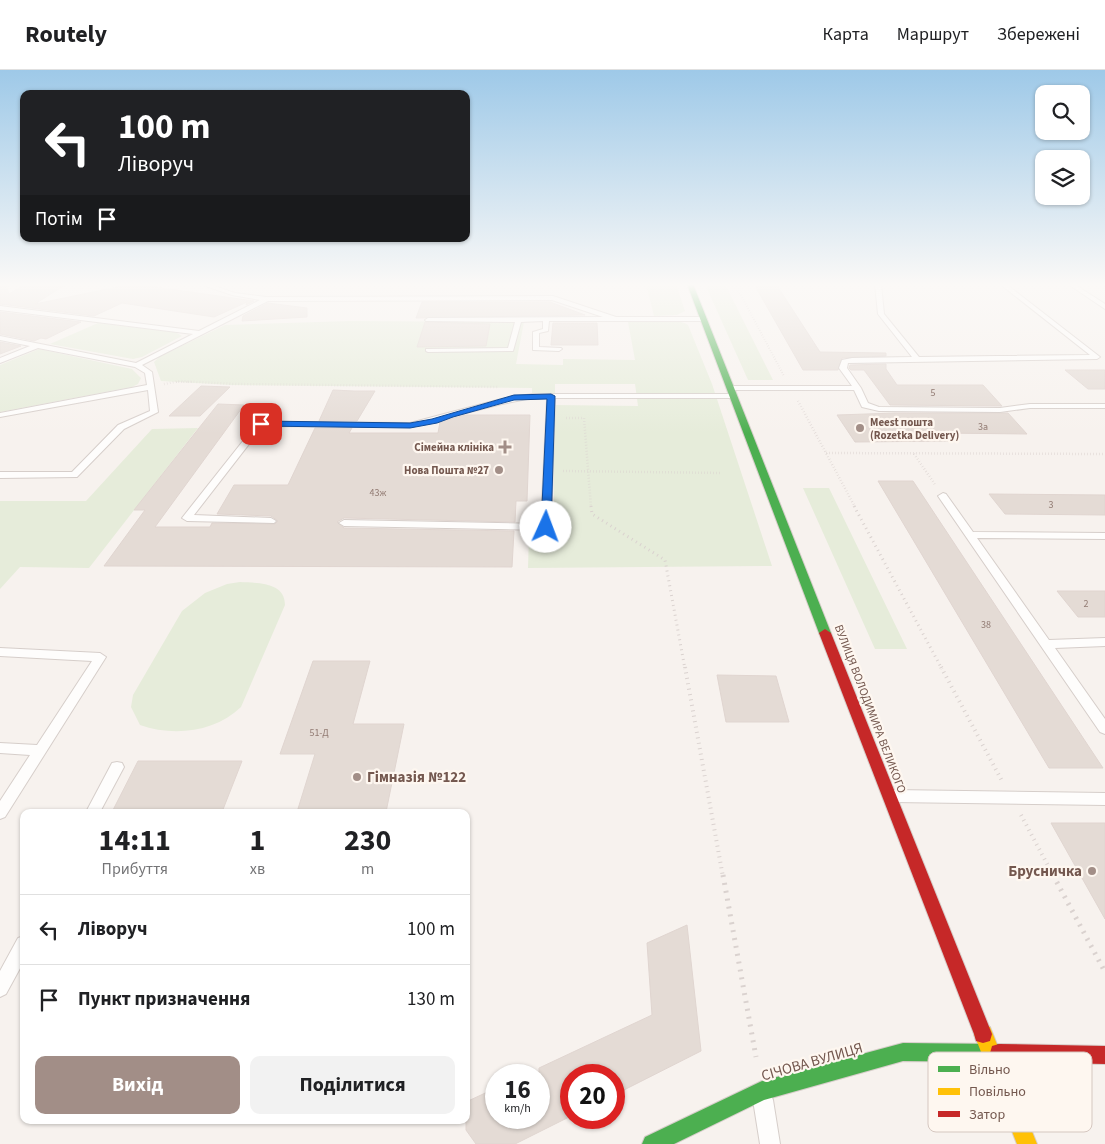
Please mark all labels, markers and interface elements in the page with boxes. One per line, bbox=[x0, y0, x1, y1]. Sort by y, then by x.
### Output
text: Routely bbox=[25, 17, 107, 52]
text: Карта bbox=[823, 22, 869, 47]
text: Маршрут bbox=[897, 22, 969, 47]
text: Збережені bbox=[997, 22, 1080, 47]
map controls bbox=[1035, 85, 1090, 205]
button: search bbox=[1035, 85, 1090, 140]
text: 100 m bbox=[118, 102, 210, 152]
icon: left bbox=[35, 110, 100, 175]
text: Ліворуч bbox=[118, 148, 194, 180]
button: layers bbox=[1035, 150, 1090, 205]
icon: arrive bbox=[93, 205, 121, 233]
text: Потім bbox=[35, 206, 83, 233]
house number: 5 bbox=[931, 386, 936, 400]
pin bbox=[240, 403, 282, 445]
icon: arrive bbox=[247, 410, 275, 438]
place label: Meest пошта (Rozetka Delivery) bbox=[870, 415, 959, 443]
house number: 3а bbox=[978, 420, 988, 434]
marker: Meest пошта (Rozetka Delivery) bbox=[854, 422, 866, 434]
place label: Сімейна клініка bbox=[414, 440, 494, 455]
marker: Сімейна клініка bbox=[498, 440, 512, 454]
place label: Нова Пошта №27 bbox=[404, 463, 489, 478]
marker: Нова Пошта №27 bbox=[493, 464, 505, 476]
house number: 43ж bbox=[370, 486, 387, 500]
house number: 3 bbox=[1049, 498, 1054, 512]
position arrow bbox=[519, 500, 571, 552]
house number: 2 bbox=[1084, 597, 1089, 611]
house number: 38 bbox=[981, 618, 991, 632]
street label: ВУЛИЦЯ ВОЛОДИМИРА ВЕЛИКОГО bbox=[830, 622, 910, 796]
house number: 51-Д bbox=[309, 726, 329, 740]
place label: Гімназія №122 bbox=[367, 767, 466, 788]
marker: Гімназія №122 bbox=[351, 771, 363, 783]
text: 14:11 bbox=[99, 819, 171, 862]
text: 1 bbox=[250, 819, 265, 862]
text: 230 bbox=[344, 819, 391, 862]
text: Прибуття bbox=[102, 858, 168, 880]
text: хв bbox=[250, 858, 265, 880]
text: m bbox=[361, 858, 374, 880]
place label: Брусничка bbox=[1008, 861, 1082, 882]
marker: Брусничка bbox=[1086, 865, 1098, 877]
icon: left bbox=[35, 916, 63, 944]
text: Ліворуч bbox=[78, 916, 147, 943]
text: 100 m bbox=[407, 916, 455, 943]
icon: arrive bbox=[35, 986, 63, 1014]
text: Пункт призначення bbox=[78, 986, 250, 1013]
text: 130 m bbox=[407, 986, 455, 1013]
street label: СІЧОВА ВУЛИЦЯ bbox=[759, 1037, 865, 1087]
legend bbox=[928, 1052, 1092, 1132]
button: Вихід bbox=[35, 1056, 240, 1114]
button: Поділитися bbox=[250, 1056, 455, 1114]
text: Вільно bbox=[969, 1060, 1010, 1080]
speed limit sign: 20 bbox=[560, 1064, 625, 1129]
text: 16 bbox=[504, 1072, 531, 1108]
text: Повільно bbox=[969, 1082, 1026, 1102]
text: km/h bbox=[504, 1100, 531, 1117]
text: Затор bbox=[969, 1105, 1005, 1125]

